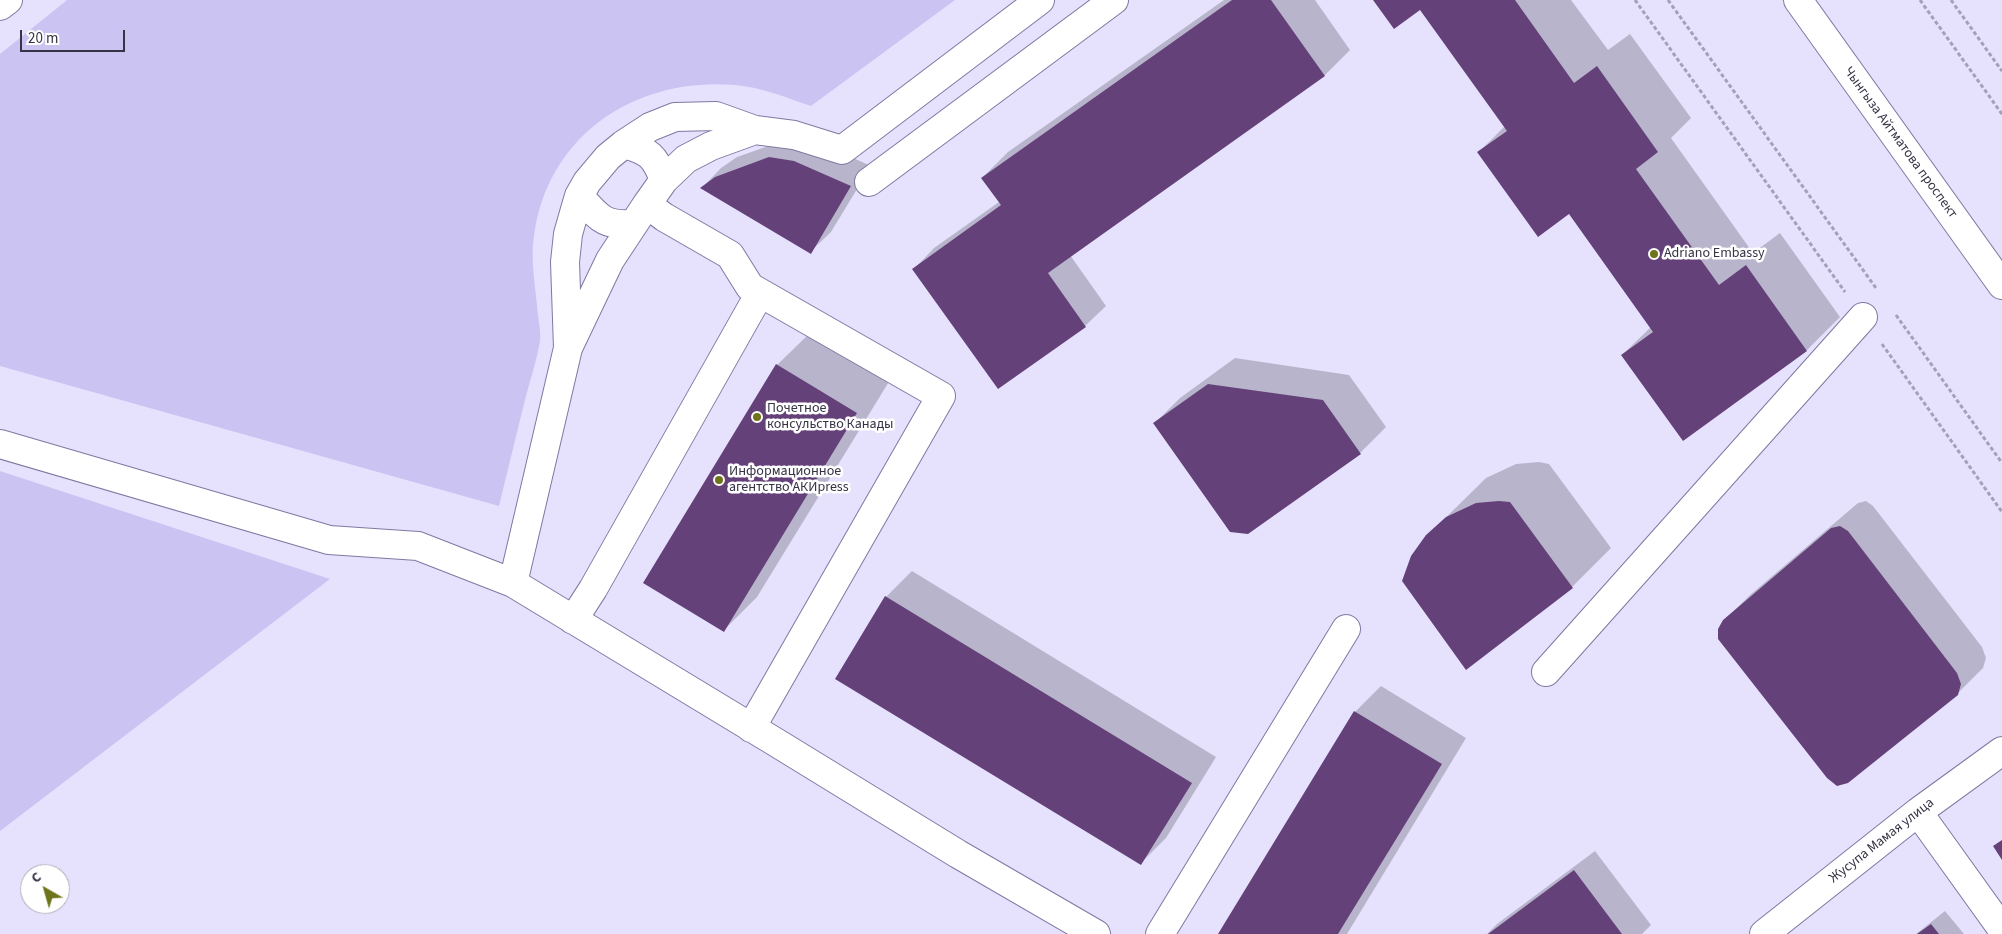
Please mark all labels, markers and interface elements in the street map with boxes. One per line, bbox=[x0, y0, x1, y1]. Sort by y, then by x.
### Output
scale bar bbox=[22, 20, 128, 52]
text: 20 m bbox=[28, 28, 58, 49]
street label: Чынгыза Айтматова проспект bbox=[1839, 64, 1961, 222]
place label: Adriano Embassy bbox=[1664, 246, 1765, 262]
marker: Adriano Embassy bbox=[1648, 248, 1660, 260]
place label: Почетное консульство Канады bbox=[767, 401, 894, 434]
marker: Почетное консульство Канады bbox=[751, 411, 763, 423]
place label: Информационное агентство АКИpress bbox=[729, 464, 849, 497]
marker: Информационное агентство АКИpress bbox=[713, 474, 725, 486]
street label: Жусупа Мамая улица bbox=[1826, 795, 1938, 887]
north arrow bbox=[20, 864, 70, 914]
text: С bbox=[27, 868, 46, 888]

